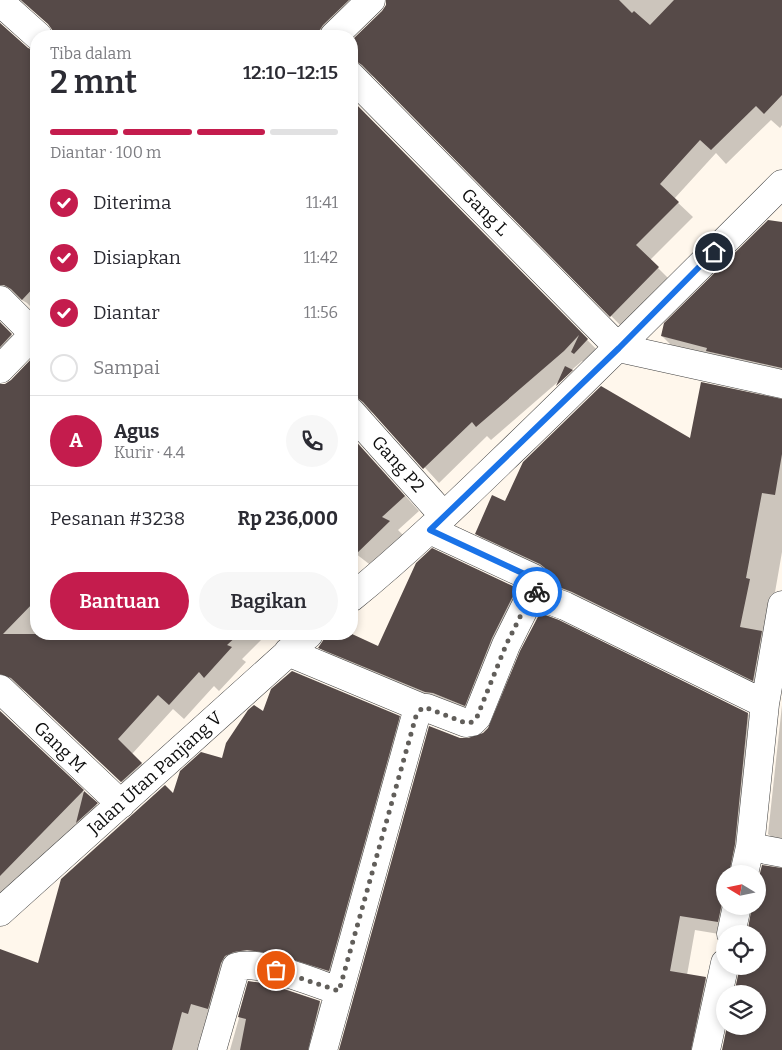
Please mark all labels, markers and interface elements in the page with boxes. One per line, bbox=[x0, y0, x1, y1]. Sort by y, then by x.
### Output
text: Tiba dalam bbox=[50, 44, 131, 63]
text: 12:10–12:15 bbox=[243, 61, 338, 84]
text: 2 mnt bbox=[50, 63, 137, 101]
text: Diantar · 100 m bbox=[50, 143, 161, 162]
street label: Gang L bbox=[457, 184, 513, 240]
icon: check bbox=[50, 189, 78, 217]
text: Diterima bbox=[93, 191, 171, 214]
text: 11:41 bbox=[306, 193, 338, 212]
pin bbox=[693, 231, 735, 273]
icon: home bbox=[700, 238, 728, 266]
icon: check bbox=[50, 244, 78, 272]
text: Disiapkan bbox=[93, 246, 181, 269]
text: 11:42 bbox=[304, 248, 338, 267]
icon: check bbox=[50, 299, 78, 327]
text: Diantar bbox=[93, 301, 160, 324]
text: 11:56 bbox=[304, 303, 338, 322]
text: Sampai bbox=[93, 356, 160, 379]
button: phone bbox=[286, 415, 338, 467]
text: Agus bbox=[114, 420, 159, 443]
text: A bbox=[69, 429, 83, 452]
street label: Gang P2 bbox=[367, 431, 429, 497]
text: Kurir · 4.4 bbox=[114, 443, 185, 462]
text: Pesanan #3238 bbox=[50, 507, 185, 530]
text: Rp 236,000 bbox=[238, 507, 338, 530]
courier bbox=[512, 567, 562, 617]
button: Bantuan bbox=[50, 572, 189, 630]
button: Bagikan bbox=[199, 572, 338, 630]
icon: bike bbox=[523, 578, 551, 606]
street label: Jalan Utan Panjang V bbox=[82, 706, 227, 840]
street label: Gang M bbox=[29, 717, 91, 777]
north arrow bbox=[716, 865, 766, 915]
map controls bbox=[716, 865, 766, 1035]
button: locate bbox=[716, 925, 766, 975]
pin bbox=[255, 949, 297, 991]
icon: bag bbox=[262, 956, 290, 984]
button: layers bbox=[716, 985, 766, 1035]

